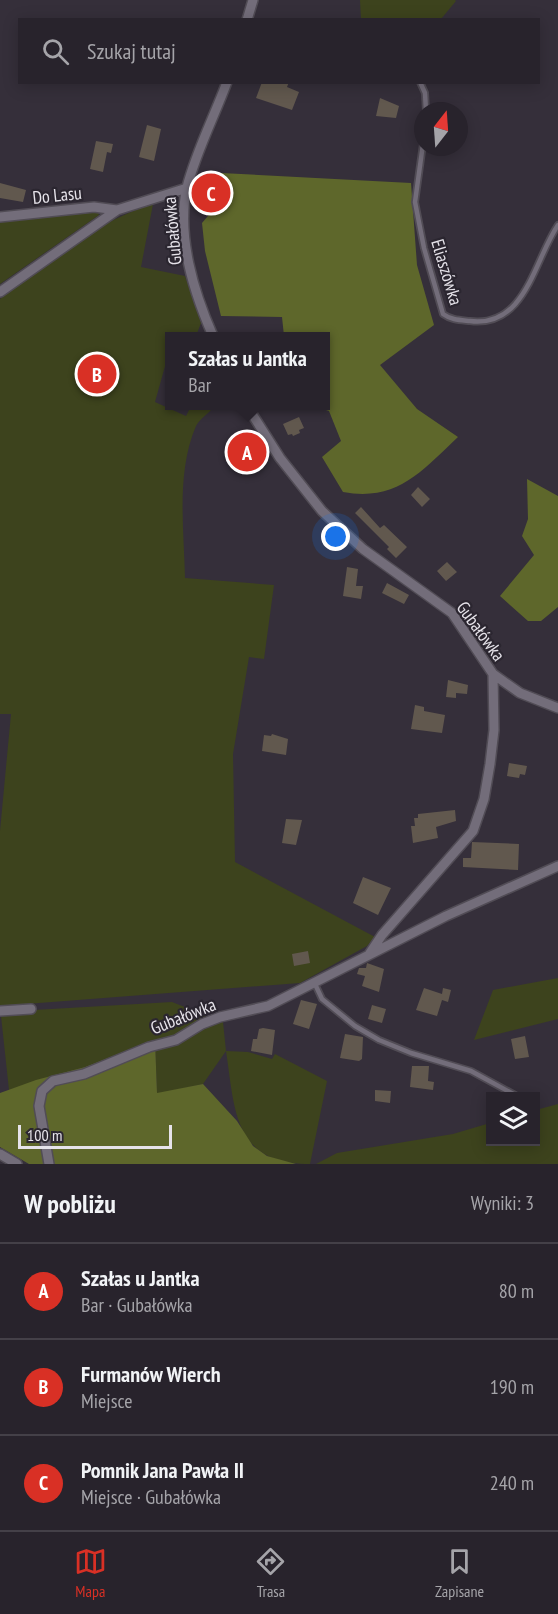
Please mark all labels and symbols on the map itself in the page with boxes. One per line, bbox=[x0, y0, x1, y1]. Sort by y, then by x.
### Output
north arrow bbox=[414, 102, 468, 156]
pin: C bbox=[192, 170, 230, 216]
street label: Do Lasu bbox=[31, 181, 83, 209]
street label: Gubałówka bbox=[158, 196, 186, 266]
street label: Eliaszówka bbox=[426, 236, 468, 308]
pin: B bbox=[78, 352, 116, 397]
pin: A bbox=[228, 430, 266, 474]
your location bbox=[321, 522, 350, 551]
street label: Gubałówka bbox=[452, 597, 510, 665]
street label: Gubałówka bbox=[147, 993, 219, 1039]
scale bar bbox=[18, 1122, 172, 1150]

